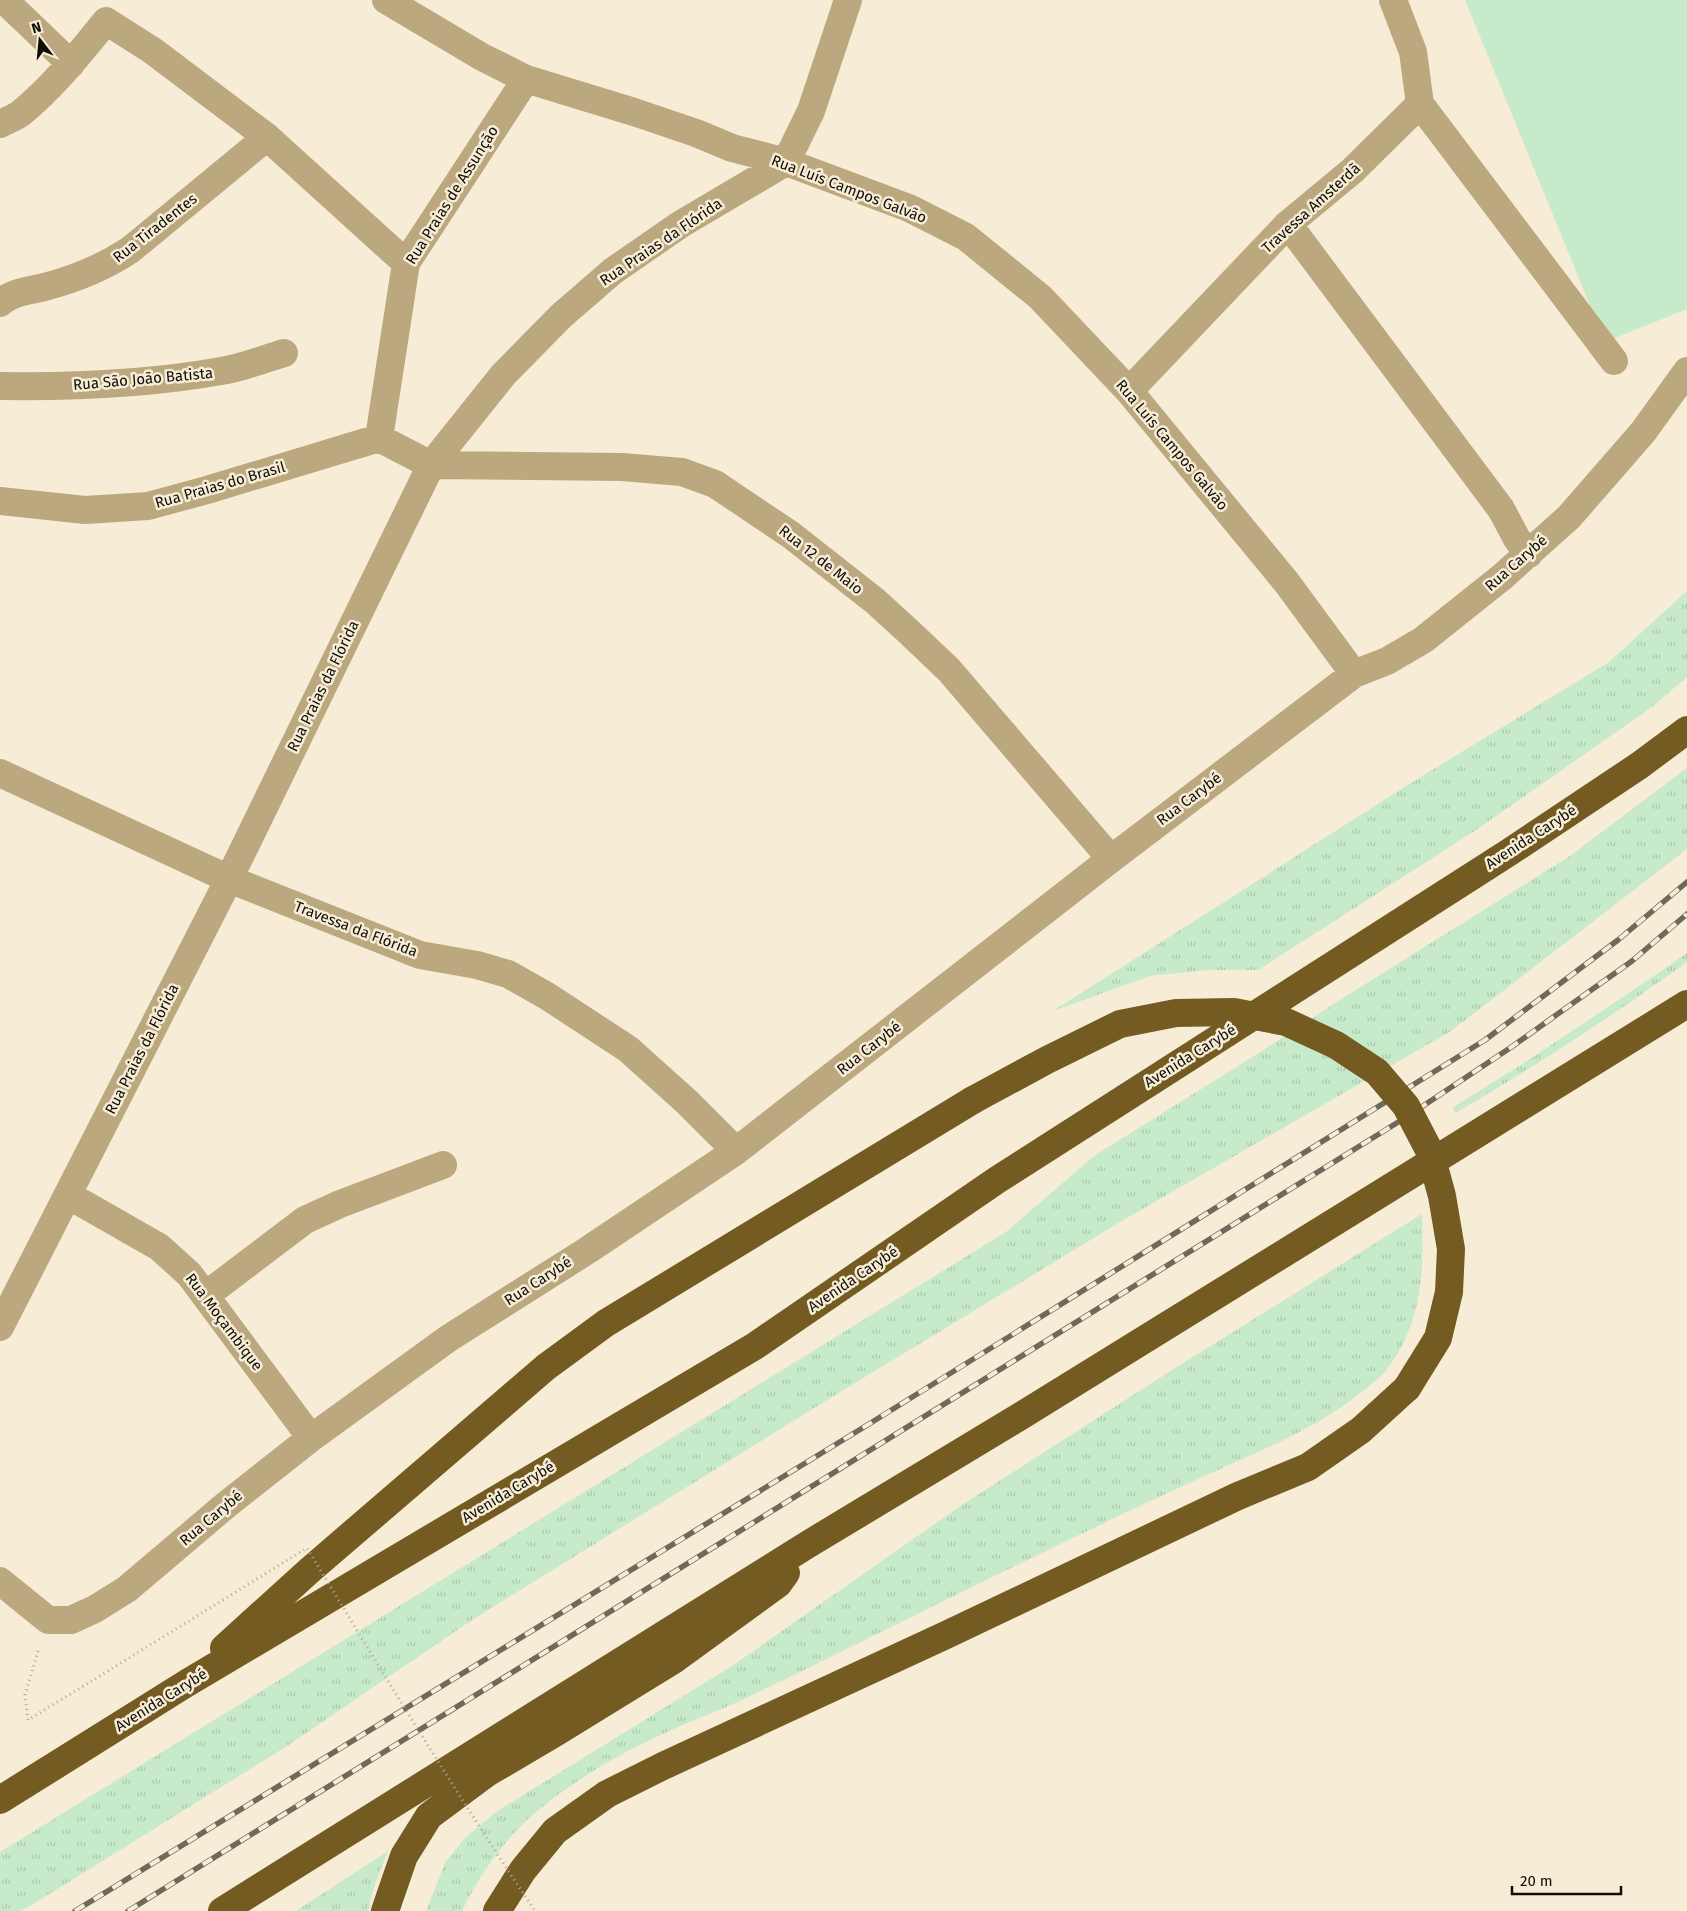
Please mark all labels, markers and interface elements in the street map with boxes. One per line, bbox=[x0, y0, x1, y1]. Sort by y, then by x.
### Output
north arrow bbox=[15, 15, 65, 65]
text: N bbox=[30, 19, 43, 37]
street label: Rua Praias de Assunção bbox=[402, 122, 502, 268]
street label: Rua Luís Campos Galvão bbox=[769, 151, 929, 227]
street label: Travessa Amsterdã bbox=[1258, 159, 1364, 257]
street label: Rua Tiradentes bbox=[109, 190, 201, 266]
street label: Rua Praias da Flórida bbox=[596, 194, 726, 290]
street label: Rua São João Batista bbox=[72, 364, 214, 394]
street label: Rua Luís Campos Galvão bbox=[1112, 376, 1232, 514]
street label: Rua Praias do Brasil bbox=[153, 458, 288, 512]
street label: Rua 12 de Maio bbox=[775, 522, 867, 598]
street label: Rua Carybé bbox=[1481, 531, 1551, 595]
street label: Rua Praias da Flórida bbox=[283, 618, 363, 754]
street label: Rua Carybé bbox=[1153, 769, 1225, 829]
street label: Avenida Carybé bbox=[1482, 801, 1580, 873]
street label: Travessa da Flórida bbox=[292, 897, 420, 961]
street label: Rua Praias da Flórida bbox=[101, 981, 183, 1117]
street label: Rua Carybé bbox=[833, 1017, 905, 1079]
street label: Avenida Carybé bbox=[1141, 1021, 1239, 1091]
street label: Avenida Carybé bbox=[804, 1242, 902, 1316]
street label: Rua Carybé bbox=[501, 1253, 575, 1309]
street label: Rua Moçambique bbox=[181, 1270, 267, 1374]
street label: Avenida Carybé bbox=[458, 1457, 558, 1527]
street label: Rua Carybé bbox=[176, 1486, 246, 1550]
street label: Avenida Carybé bbox=[112, 1665, 210, 1735]
scale bar bbox=[1512, 1864, 1621, 1896]
text: 20 m bbox=[1520, 1872, 1553, 1890]

